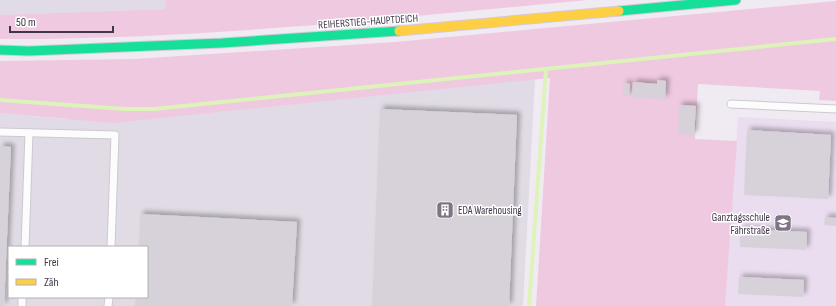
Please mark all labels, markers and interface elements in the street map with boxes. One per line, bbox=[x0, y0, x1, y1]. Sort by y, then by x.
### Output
scale bar bbox=[10, 8, 113, 34]
street label: REIHERSTIEG-HAUPTDEICH bbox=[318, 12, 418, 31]
text: 50 m bbox=[16, 15, 36, 30]
building icon: EDA Warehousing bbox=[435, 200, 455, 220]
place label: EDA Warehousing bbox=[458, 204, 522, 217]
place label: Ganztagsschule Fährstraße bbox=[712, 211, 770, 237]
school or university icon: Ganztagsschule Fährstraße bbox=[773, 213, 793, 233]
legend bbox=[8, 246, 148, 298]
text: Frei bbox=[44, 255, 59, 270]
text: Zäh bbox=[44, 275, 59, 290]

